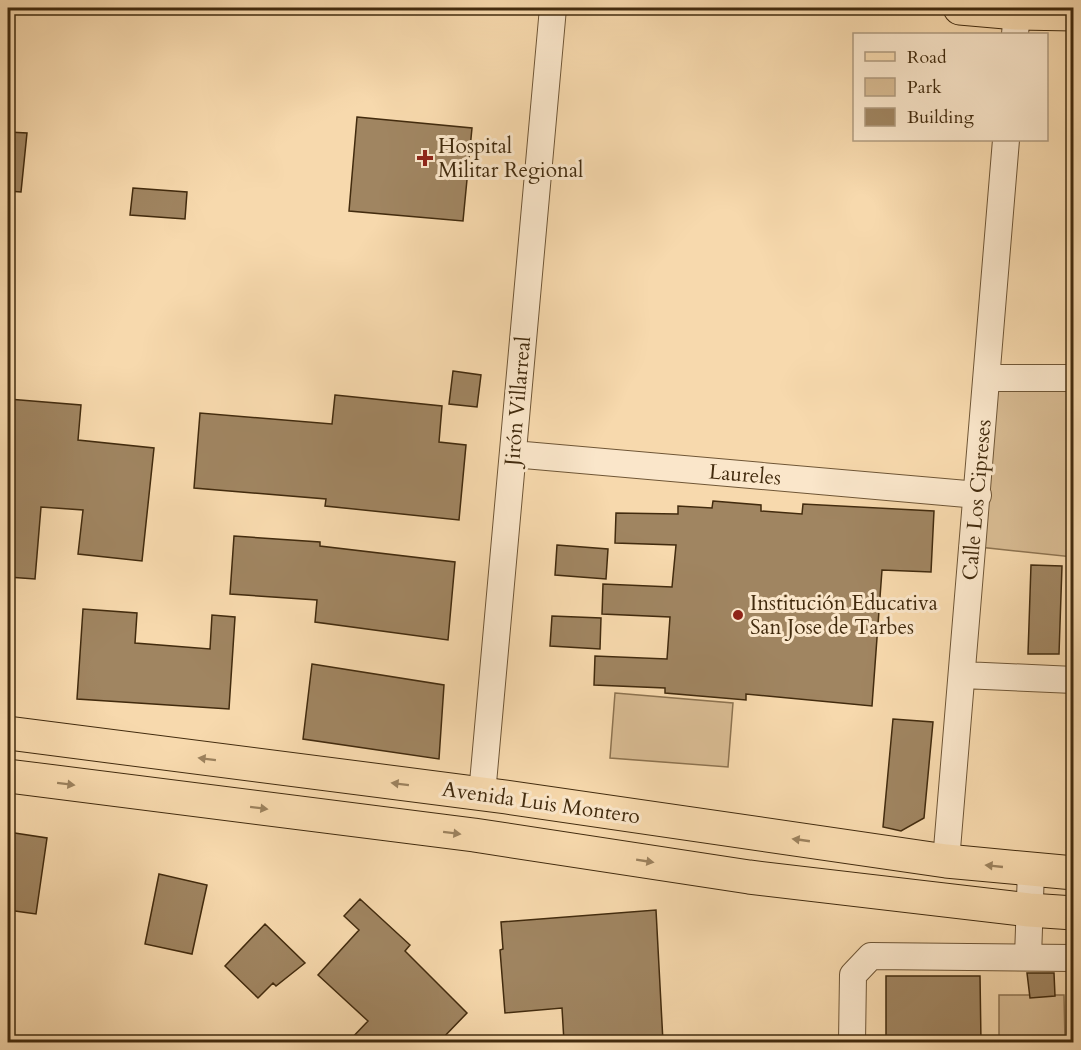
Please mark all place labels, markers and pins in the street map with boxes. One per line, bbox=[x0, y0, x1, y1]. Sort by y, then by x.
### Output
place label: Hospital Militar Regional bbox=[438, 132, 583, 185]
marker: Hospital Militar Regional bbox=[416, 149, 434, 167]
place label: Institución Educativa San Jose de Tarbes bbox=[750, 589, 938, 642]
marker: Institución Educativa San Jose de Tarbes bbox=[731, 608, 745, 622]

